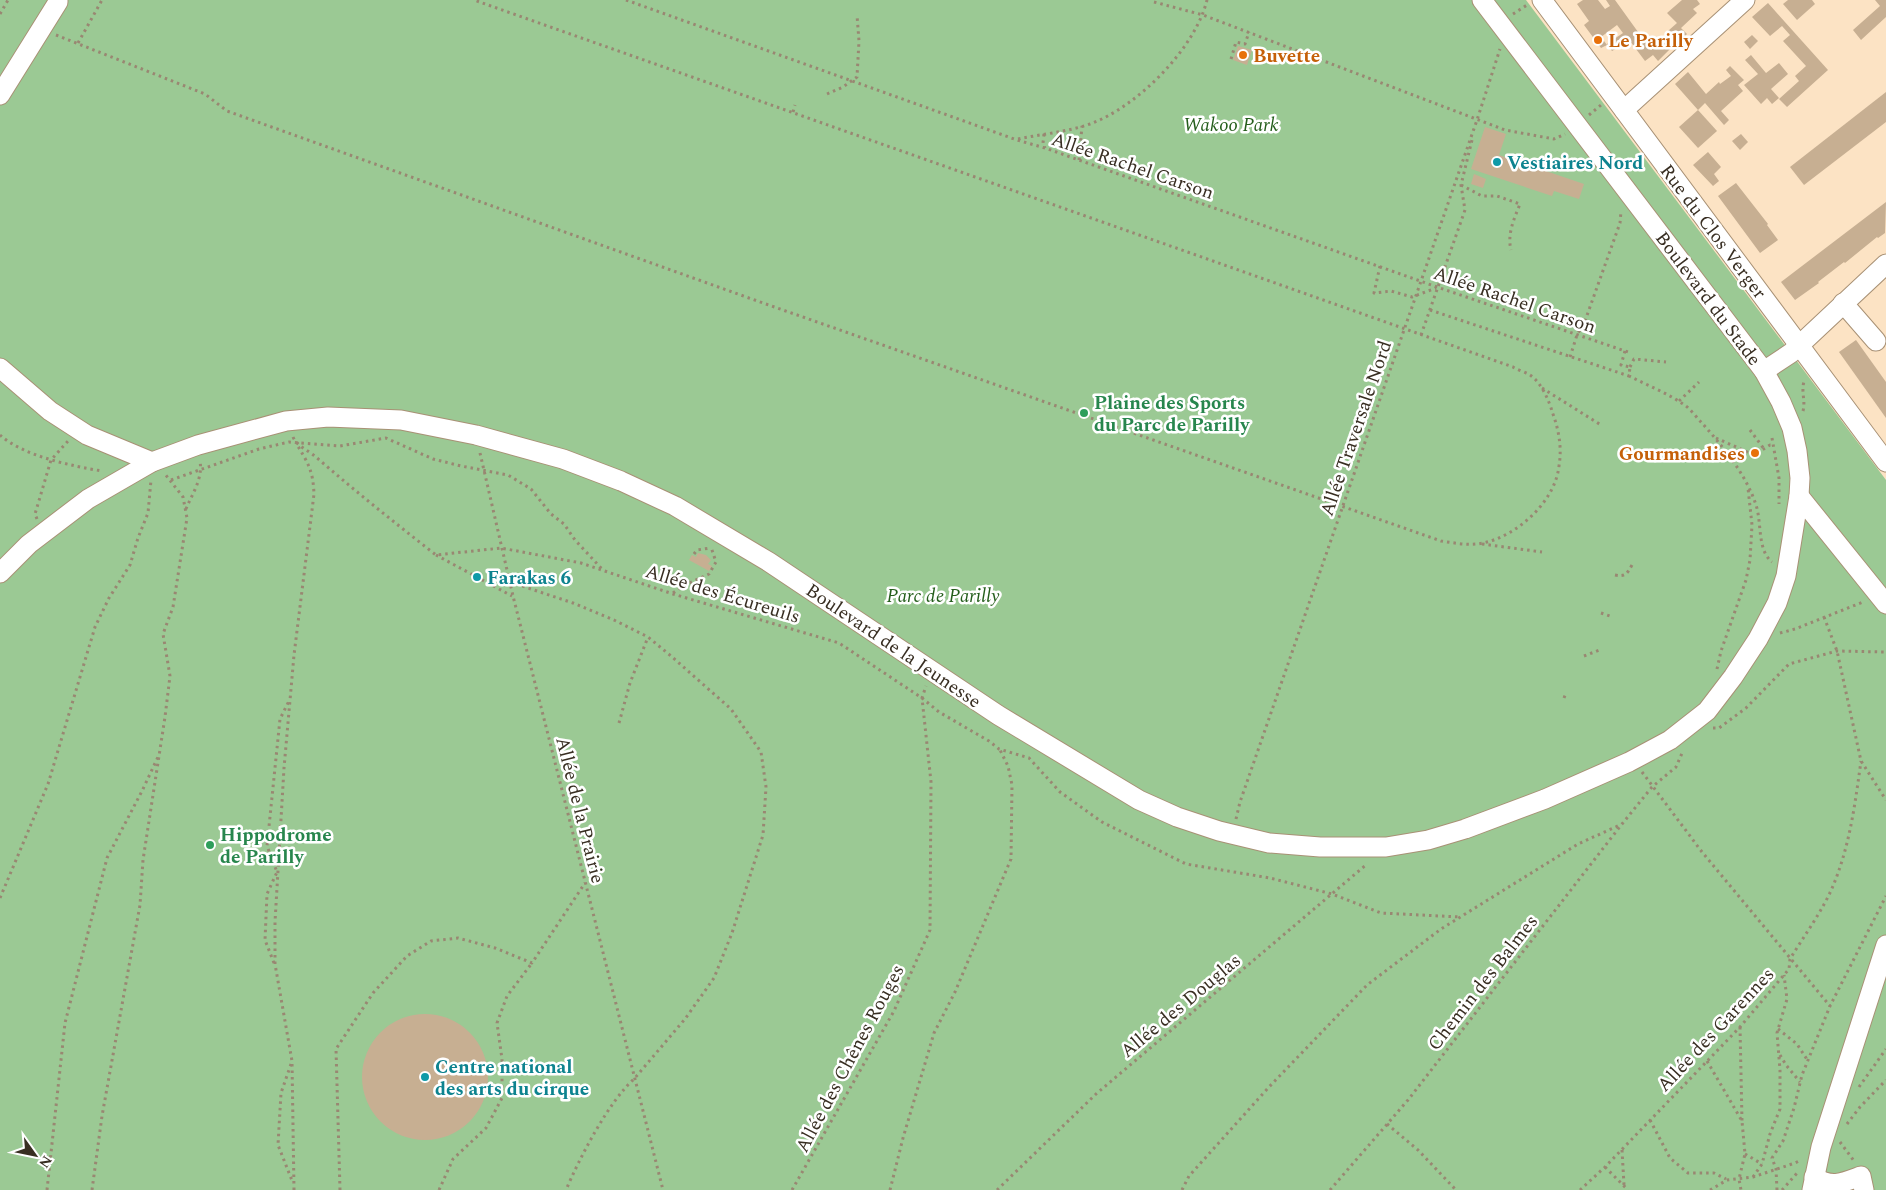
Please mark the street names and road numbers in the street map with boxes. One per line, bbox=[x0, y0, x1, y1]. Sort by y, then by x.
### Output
street label: Allée Rachel Carson bbox=[1047, 125, 1218, 208]
street label: Rue du Clos Verger bbox=[1652, 158, 1774, 306]
street label: Boulevard du Stade bbox=[1648, 226, 1768, 372]
street label: Allée Rachel Carson bbox=[1429, 259, 1600, 342]
street label: Allée Traversale Nord bbox=[1313, 337, 1400, 520]
street label: Allée des Écureuils bbox=[642, 557, 804, 632]
street label: Boulevard de la Jeunesse bbox=[799, 576, 987, 716]
street label: Allée de la Prairie bbox=[547, 734, 612, 887]
street label: Chemin des Balmes bbox=[1421, 909, 1546, 1057]
street label: Allée des Douglas bbox=[1114, 947, 1248, 1065]
street label: Allée des Chênes Rouges bbox=[788, 959, 912, 1158]
street label: Allée des Garennes bbox=[1650, 961, 1782, 1099]

